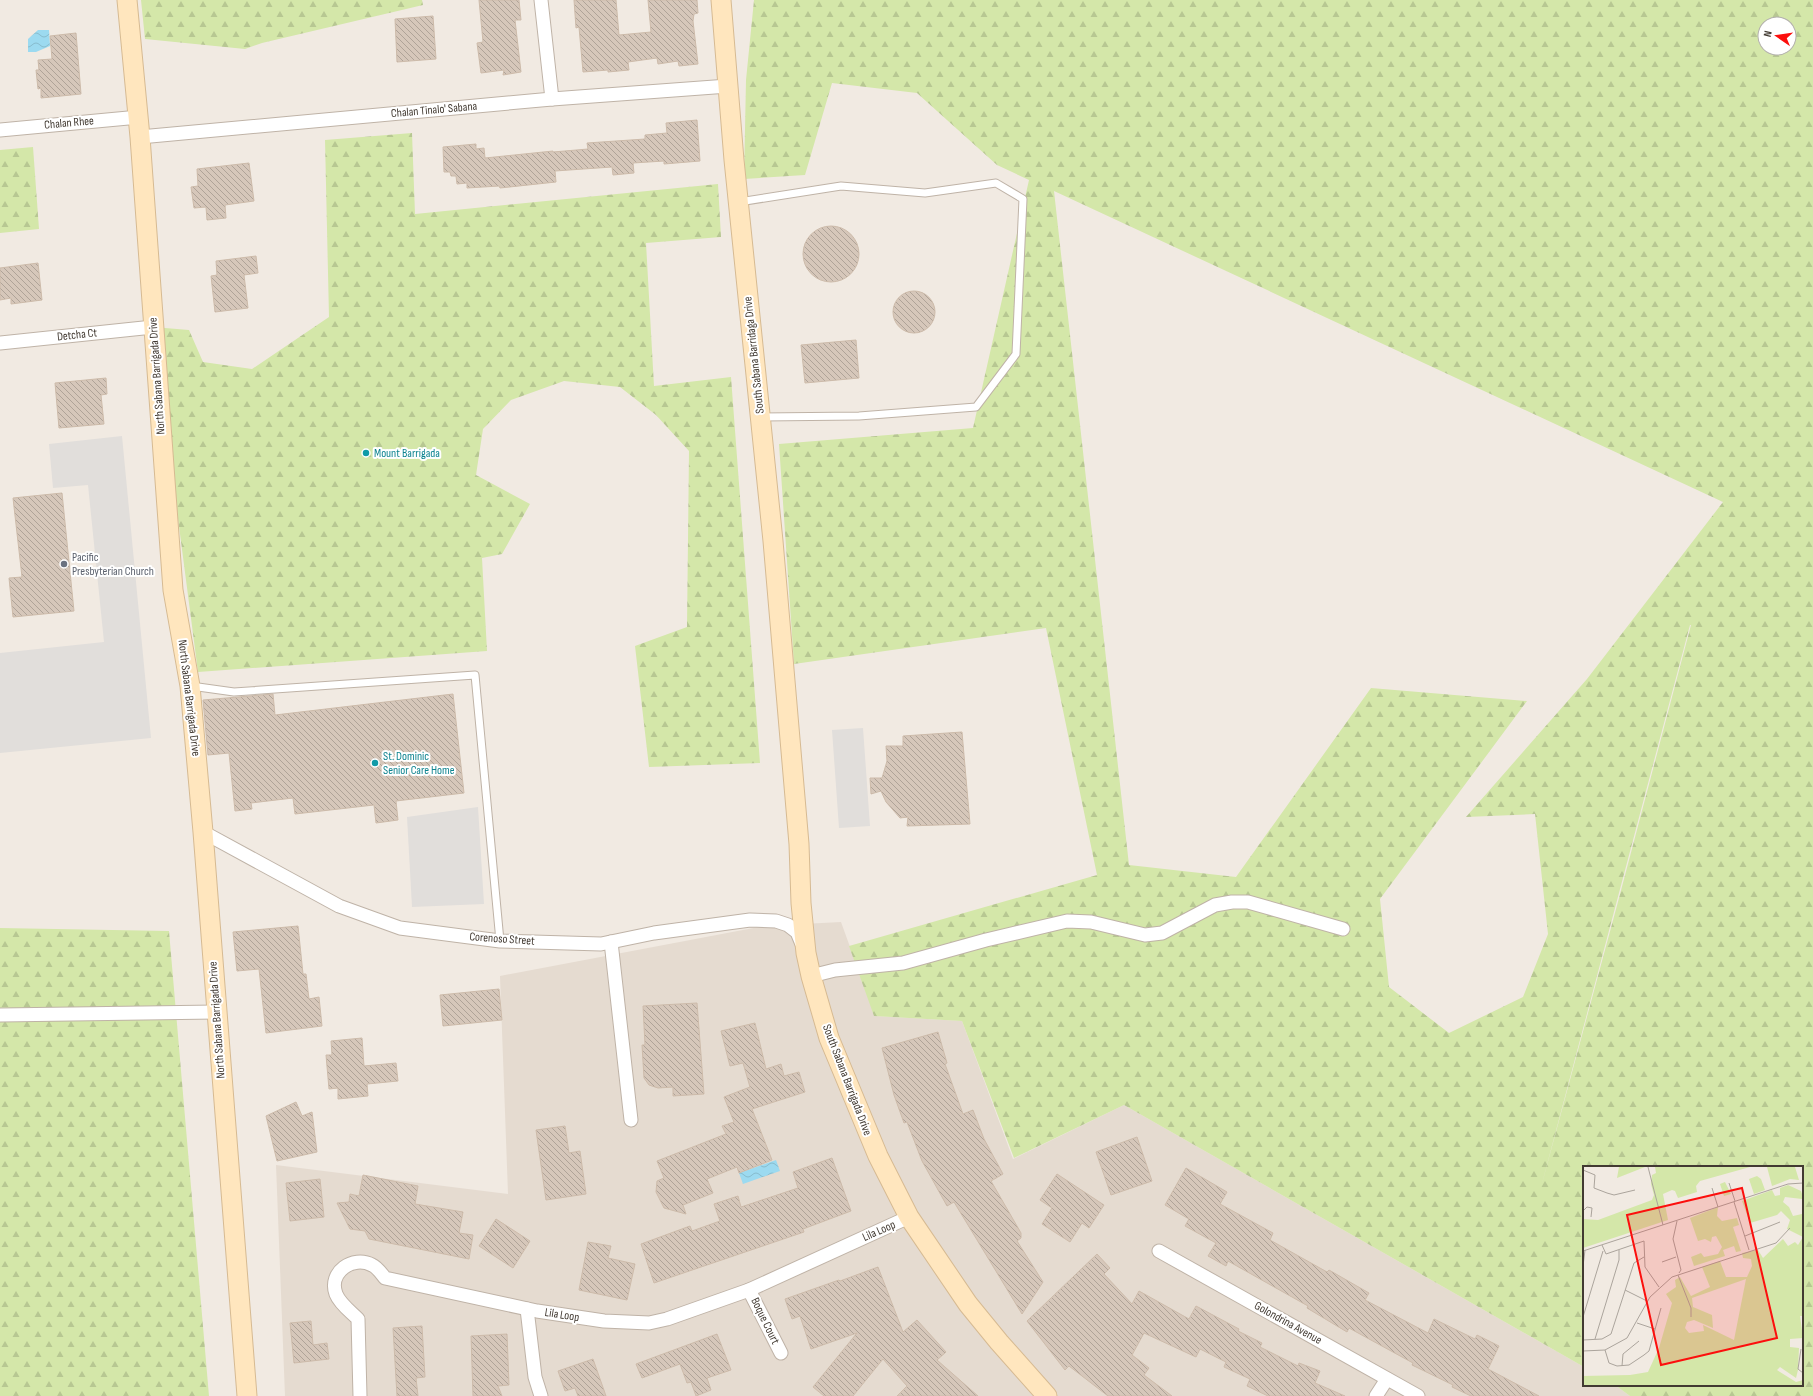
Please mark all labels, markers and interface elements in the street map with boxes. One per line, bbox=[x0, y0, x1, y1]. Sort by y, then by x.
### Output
north arrow bbox=[1757, 16, 1797, 56]
text: N bbox=[1761, 29, 1775, 38]
street label: Chalan Tinalo' Sabana bbox=[390, 99, 478, 121]
street label: Chalan Rhee bbox=[44, 113, 95, 133]
street label: South Sabana Barridaga Drive bbox=[740, 296, 768, 414]
street label: North Sabana Barrigada Drive bbox=[145, 317, 169, 435]
street label: Detcha Ct bbox=[56, 325, 98, 345]
place label: Mount Barrigada bbox=[374, 446, 440, 461]
marker: Mount Barrigada bbox=[361, 448, 371, 458]
place label: Pacific Presbyterian Church bbox=[72, 550, 154, 579]
marker: Pacific Presbyterian Church bbox=[59, 559, 69, 569]
street label: North Sabana Barrigada Drive bbox=[174, 639, 204, 757]
place label: St. Dominic Senior Care Home bbox=[383, 749, 455, 778]
marker: St. Dominic Senior Care Home bbox=[370, 758, 380, 768]
street label: Corenoso Street bbox=[469, 929, 535, 949]
street label: North Sabana Barrigada Drive bbox=[205, 961, 229, 1079]
street label: South Sabana Barrigada Drive bbox=[819, 1022, 875, 1138]
inset map bbox=[1583, 1166, 1803, 1386]
street label: Lila Loop bbox=[860, 1217, 898, 1245]
street label: Boque Court bbox=[747, 1295, 783, 1347]
street label: Golondrina Avenue bbox=[1252, 1298, 1325, 1348]
street label: Lila Loop bbox=[544, 1305, 580, 1325]

